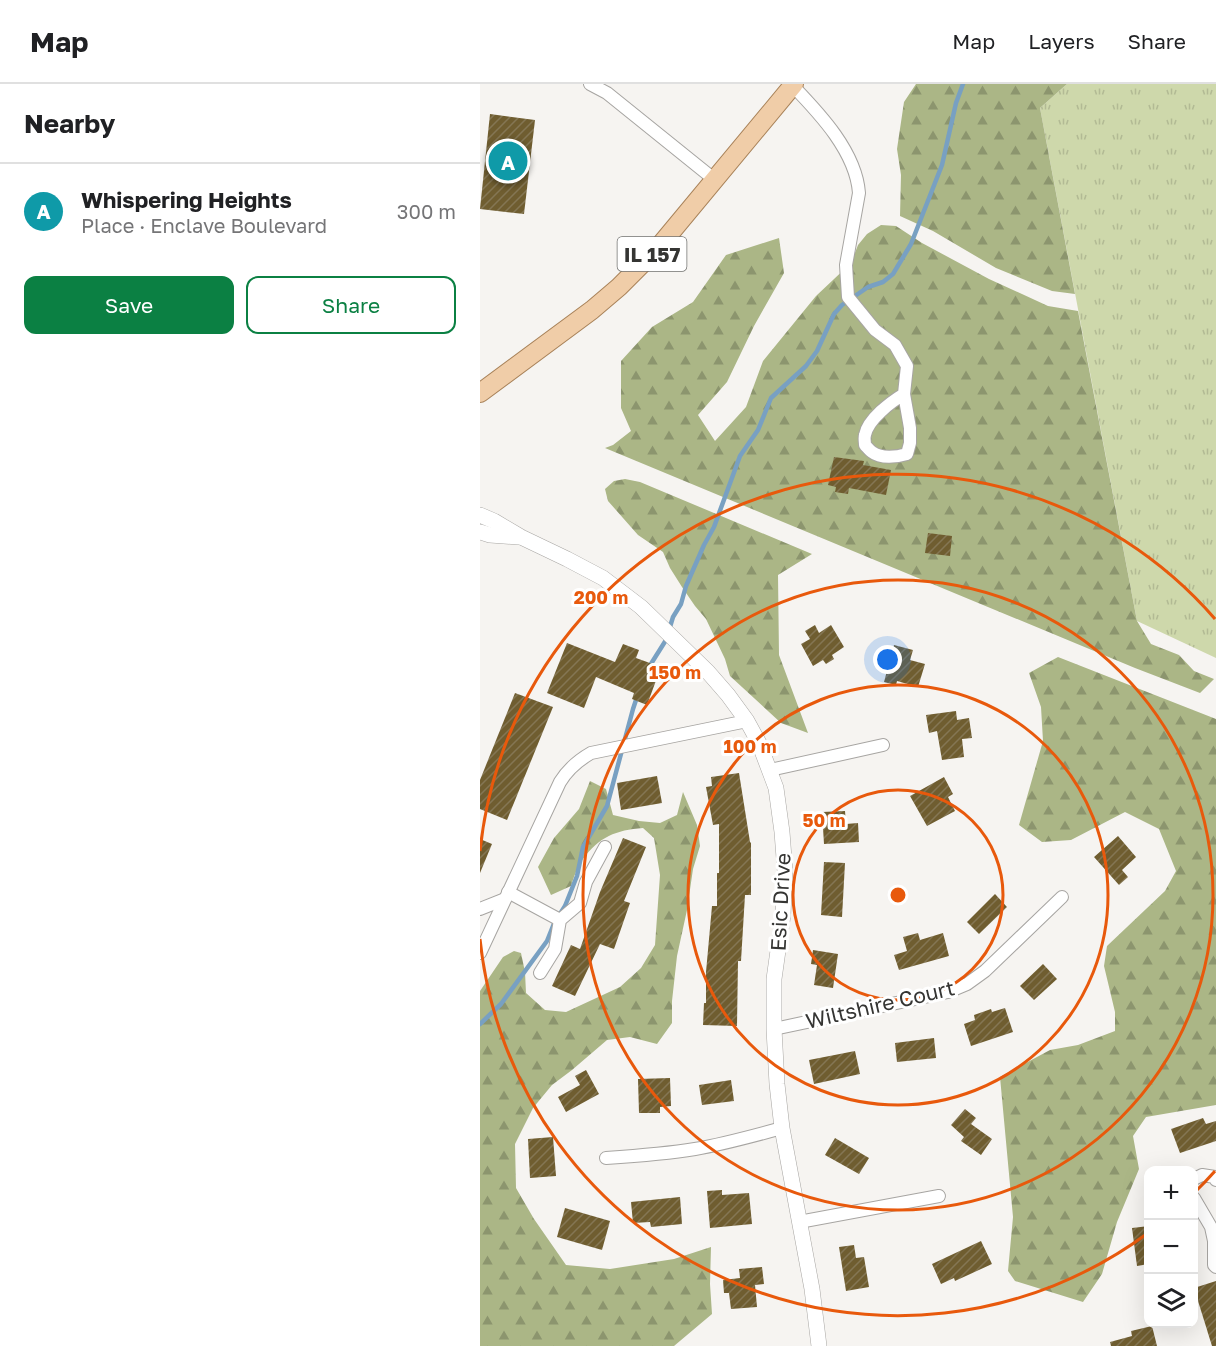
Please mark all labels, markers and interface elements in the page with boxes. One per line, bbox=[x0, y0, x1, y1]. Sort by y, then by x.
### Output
text: Map bbox=[30, 25, 88, 58]
text: Map bbox=[952, 28, 995, 54]
text: Layers bbox=[1028, 28, 1095, 54]
text: Share bbox=[1128, 28, 1186, 54]
text: Nearby bbox=[24, 108, 115, 139]
pin: A bbox=[489, 138, 528, 184]
text: Whispering Heights bbox=[81, 186, 292, 213]
text: A bbox=[36, 199, 51, 223]
text: 300 m bbox=[397, 199, 456, 223]
text: Place · Enclave Boulevard bbox=[81, 213, 327, 237]
road number: IL 157 bbox=[618, 237, 687, 271]
button: Save bbox=[24, 276, 234, 334]
button: Share bbox=[246, 276, 456, 334]
text: 200 m bbox=[574, 586, 628, 608]
your location bbox=[873, 645, 902, 674]
text: 150 m bbox=[649, 661, 701, 683]
text: 100 m bbox=[724, 735, 776, 757]
text: 50 m bbox=[803, 809, 845, 831]
street label: Esic Drive bbox=[764, 852, 796, 952]
centre of rings bbox=[888, 885, 908, 905]
street label: Wiltshire Court bbox=[803, 974, 957, 1034]
map controls bbox=[1144, 1166, 1198, 1328]
button: + bbox=[1144, 1166, 1198, 1220]
button: − bbox=[1144, 1220, 1198, 1274]
button: layers bbox=[1144, 1274, 1198, 1328]

